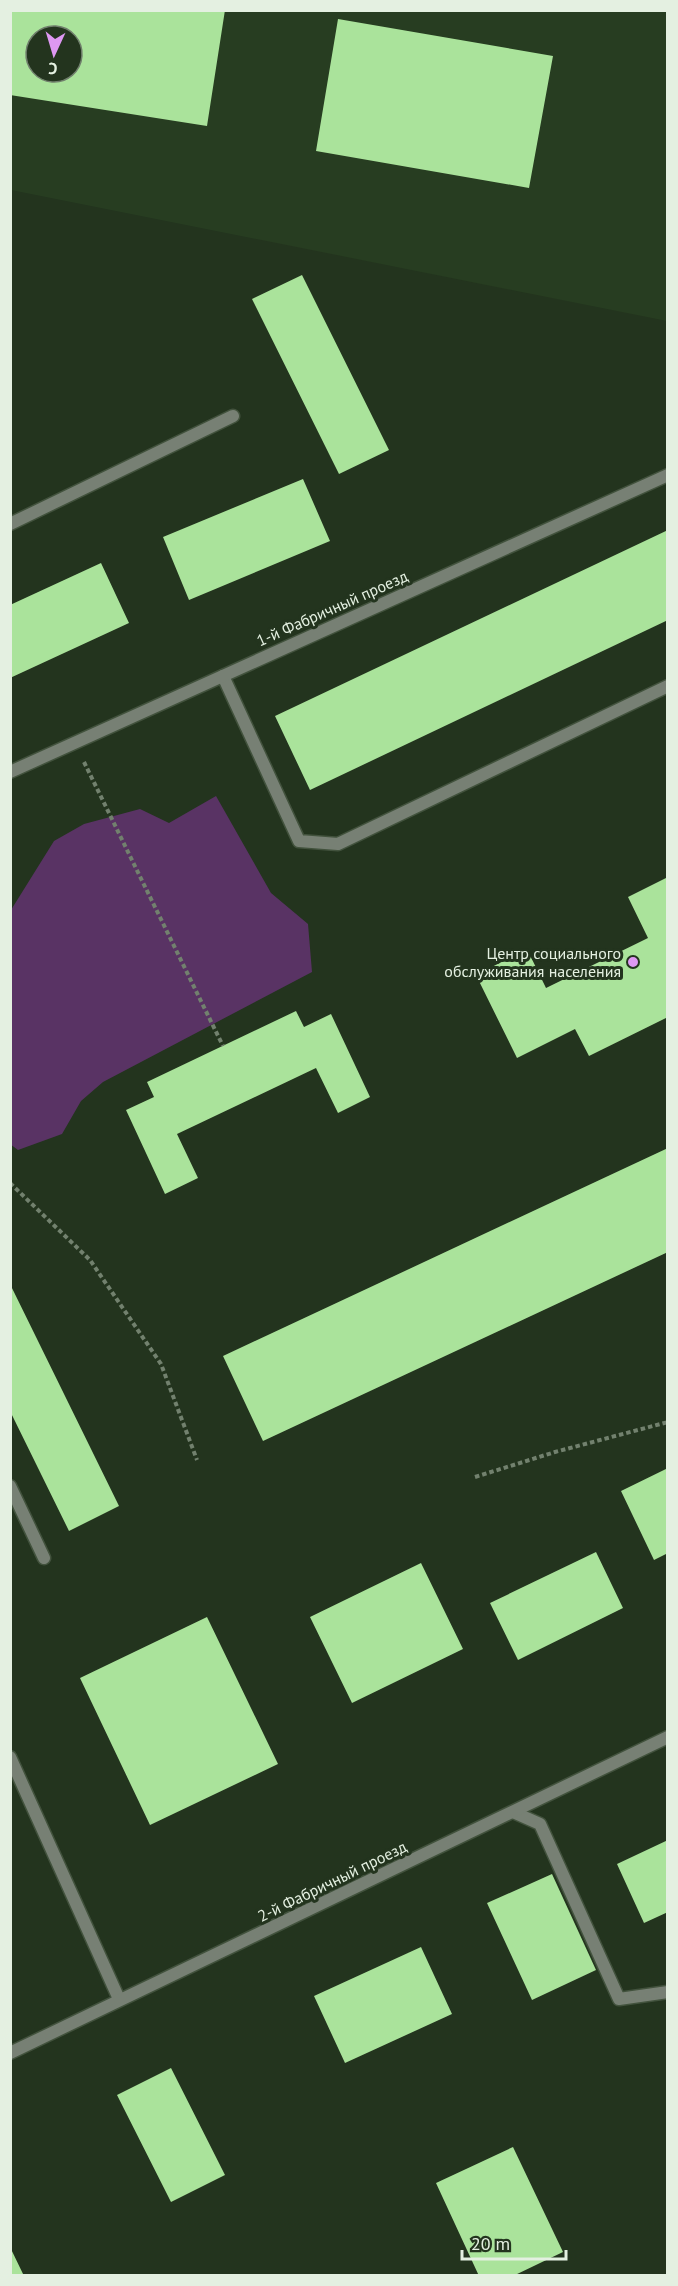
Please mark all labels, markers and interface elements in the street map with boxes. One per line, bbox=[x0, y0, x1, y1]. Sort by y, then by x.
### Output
north arrow bbox=[24, 24, 84, 84]
text: С bbox=[48, 59, 58, 79]
street label: 1-й Фабричный проезд bbox=[253, 565, 411, 650]
place label: Центр социального обслуживания населения bbox=[444, 943, 621, 981]
marker: Центр социального обслуживания населения bbox=[626, 955, 640, 969]
street label: 2-й Фабричный проезд bbox=[254, 1836, 410, 1926]
scale bar bbox=[462, 2223, 566, 2261]
text: 20 m bbox=[471, 2232, 510, 2255]

